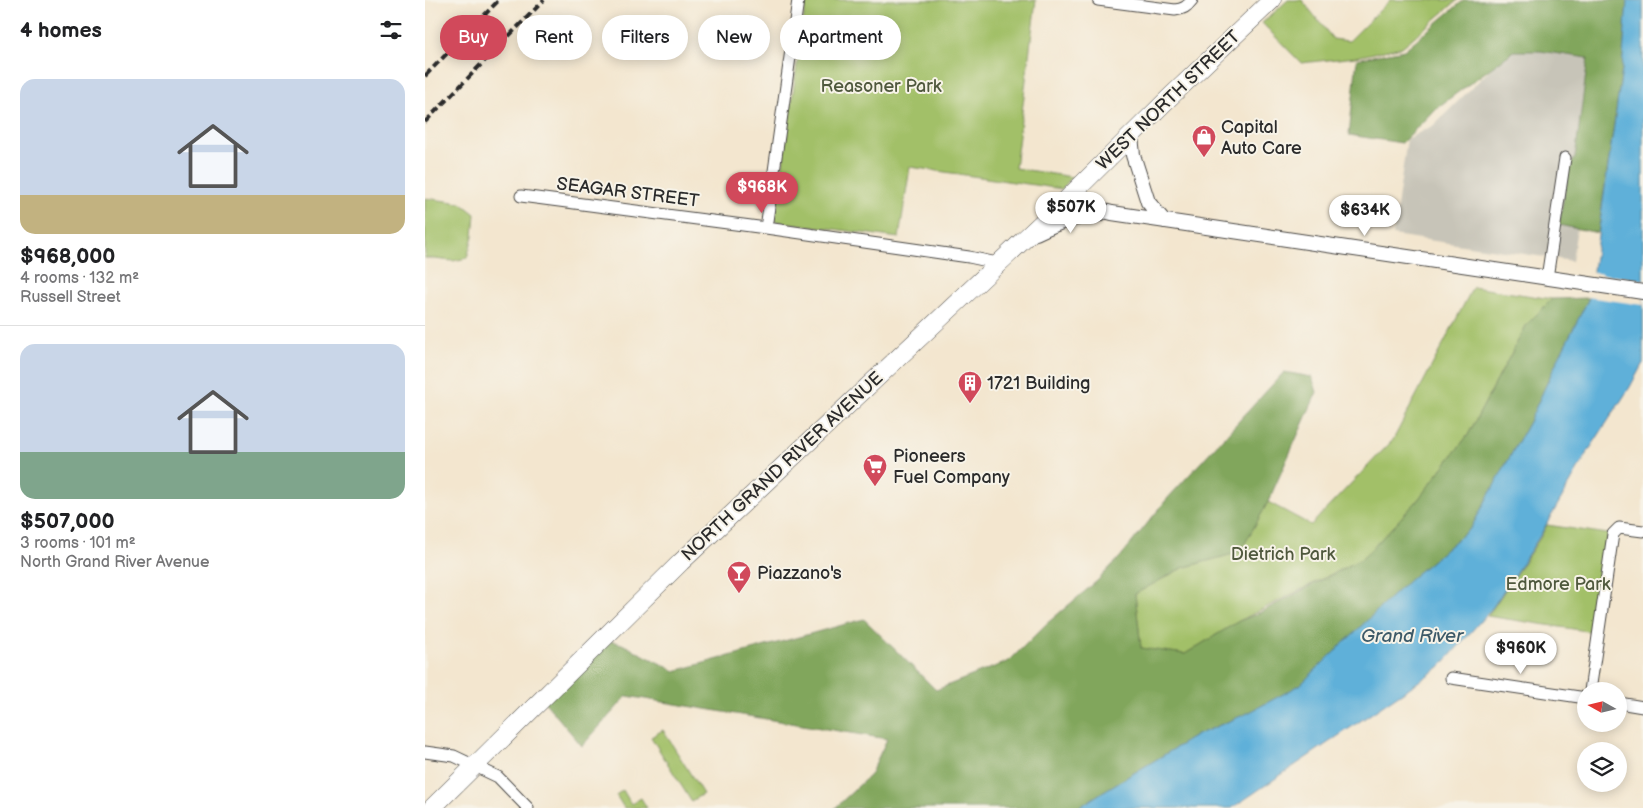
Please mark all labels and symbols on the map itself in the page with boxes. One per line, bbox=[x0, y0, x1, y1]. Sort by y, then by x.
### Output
street label: WEST NORTH STREET bbox=[1092, 26, 1245, 175]
park label: Reasoner Park bbox=[820, 76, 942, 97]
place label: Capital Auto Care bbox=[1221, 117, 1302, 159]
shop icon: Capital Auto Care bbox=[1191, 124, 1217, 158]
pin: $968K bbox=[727, 172, 797, 214]
street label: SEAGAR STREET bbox=[555, 173, 701, 212]
pin: $507K bbox=[1036, 192, 1106, 234]
pin: $634K bbox=[1330, 194, 1400, 237]
street label: NORTH GRAND RIVER AVENUE bbox=[677, 367, 888, 565]
building icon: 1721 Building bbox=[957, 370, 983, 404]
place label: 1721 Building bbox=[987, 373, 1091, 394]
place label: Pioneers Fuel Company bbox=[893, 446, 1011, 488]
supermarket icon: Pioneers Fuel Company bbox=[862, 453, 888, 487]
park label: Dietrich Park bbox=[1231, 544, 1336, 565]
bar icon: Piazzano's bbox=[726, 560, 752, 594]
place label: Piazzano's bbox=[757, 563, 842, 584]
park label: Edmore Park bbox=[1505, 574, 1611, 595]
water label: Grand River bbox=[1361, 625, 1464, 648]
pin: $960K bbox=[1486, 632, 1556, 675]
north arrow bbox=[1577, 682, 1627, 732]

